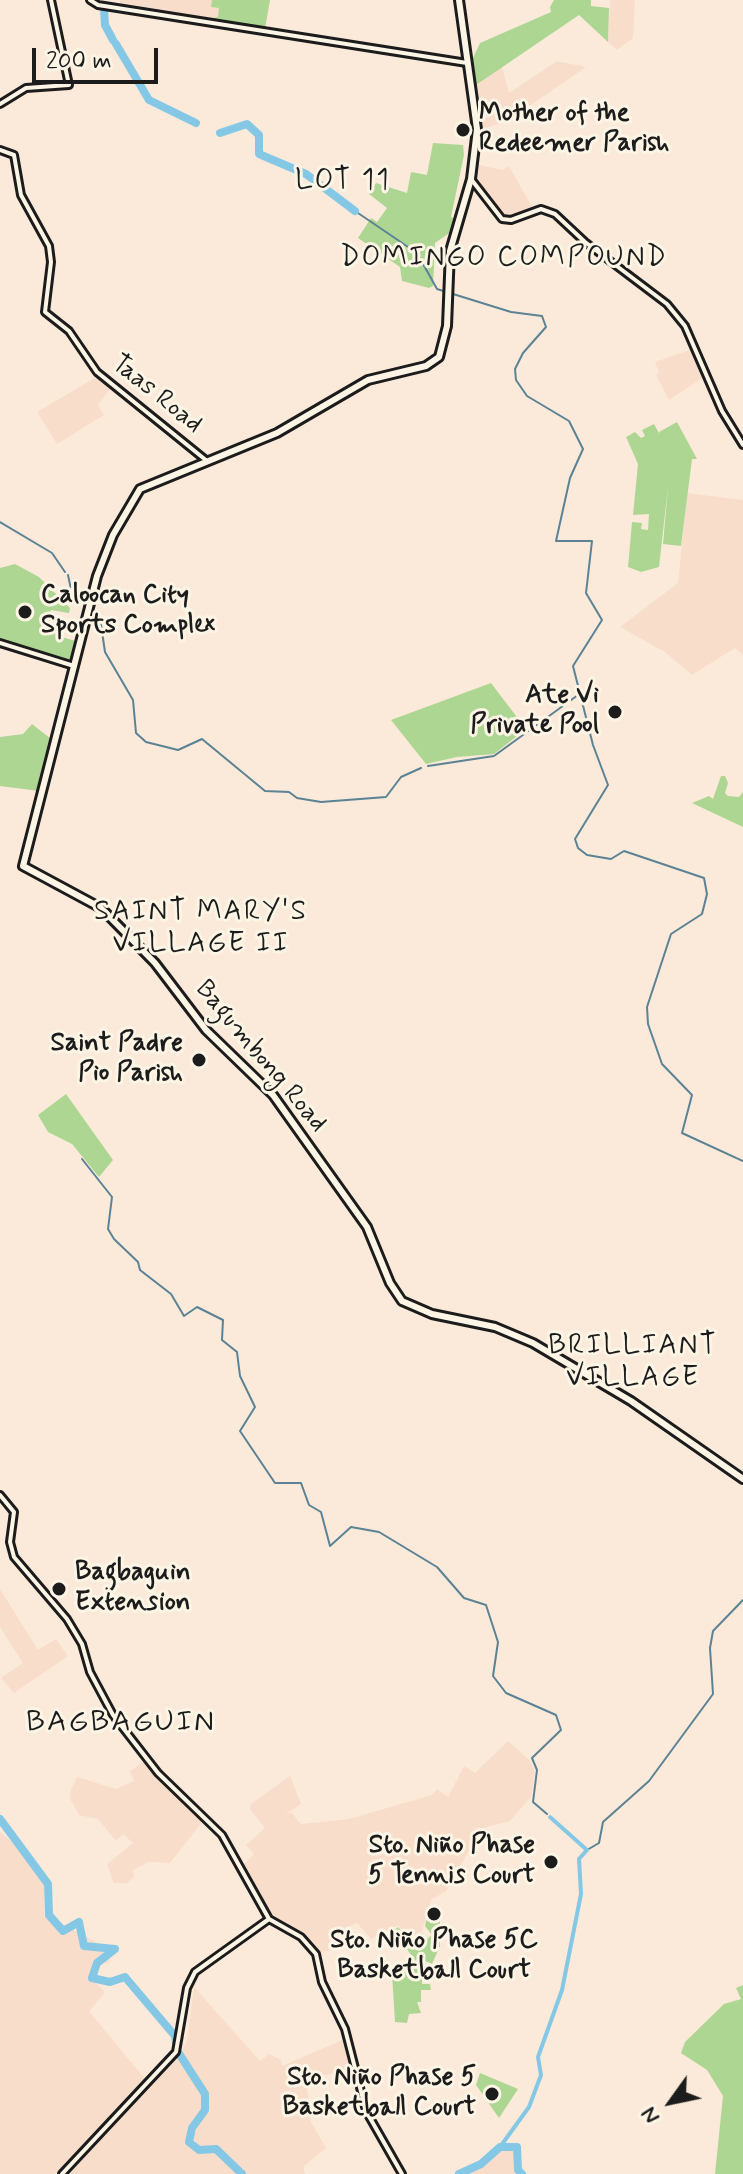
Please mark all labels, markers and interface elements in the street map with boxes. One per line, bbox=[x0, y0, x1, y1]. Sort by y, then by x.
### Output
scale bar bbox=[36, 32, 162, 82]
text: 200 m bbox=[46, 46, 112, 77]
place label: Mother of the Redeemer Parish bbox=[479, 99, 670, 160]
marker: Mother of the Redeemer Parish bbox=[454, 121, 472, 139]
district label: LOT 11 bbox=[294, 165, 392, 199]
district label: DOMINGO COMPOUND bbox=[339, 242, 669, 276]
street label: Taas Road bbox=[104, 349, 208, 441]
place label: Caloocan City Sports Complex bbox=[41, 581, 215, 642]
marker: Caloocan City Sports Complex bbox=[16, 603, 34, 621]
place label: Ate Vi Private Pool bbox=[470, 681, 599, 742]
marker: Ate Vi Private Pool bbox=[606, 703, 624, 721]
district label: SAINT MARY'S VILLAGE II bbox=[93, 896, 309, 962]
street label: Bagumbong Road bbox=[187, 975, 333, 1139]
place label: Saint Padre Pio Parish bbox=[51, 1029, 183, 1090]
marker: Saint Padre Pio Parish bbox=[190, 1051, 208, 1069]
district label: BRILLIANT VILLAGE bbox=[547, 1330, 719, 1396]
place label: Bagbaguin Extension bbox=[75, 1558, 191, 1620]
marker: Bagbaguin Extension bbox=[50, 1580, 68, 1598]
district label: BAGBAGUIN bbox=[26, 1706, 216, 1742]
place label: Sto. Niño Phase 5 Tennis Court bbox=[368, 1831, 535, 1892]
marker: Sto. Niño Phase 5 Tennis Court bbox=[542, 1853, 560, 1871]
marker: Sto. Niño Phase 5C Basketball Court bbox=[425, 1905, 443, 1923]
place label: Sto. Niño Phase 5C Basketball Court bbox=[330, 1926, 538, 1988]
north arrow bbox=[631, 2062, 711, 2142]
place label: Sto. Niño Phase 5 Basketball Court bbox=[283, 2063, 476, 2124]
marker: Sto. Niño Phase 5 Basketball Court bbox=[483, 2085, 501, 2103]
text: N bbox=[635, 2101, 667, 2129]

